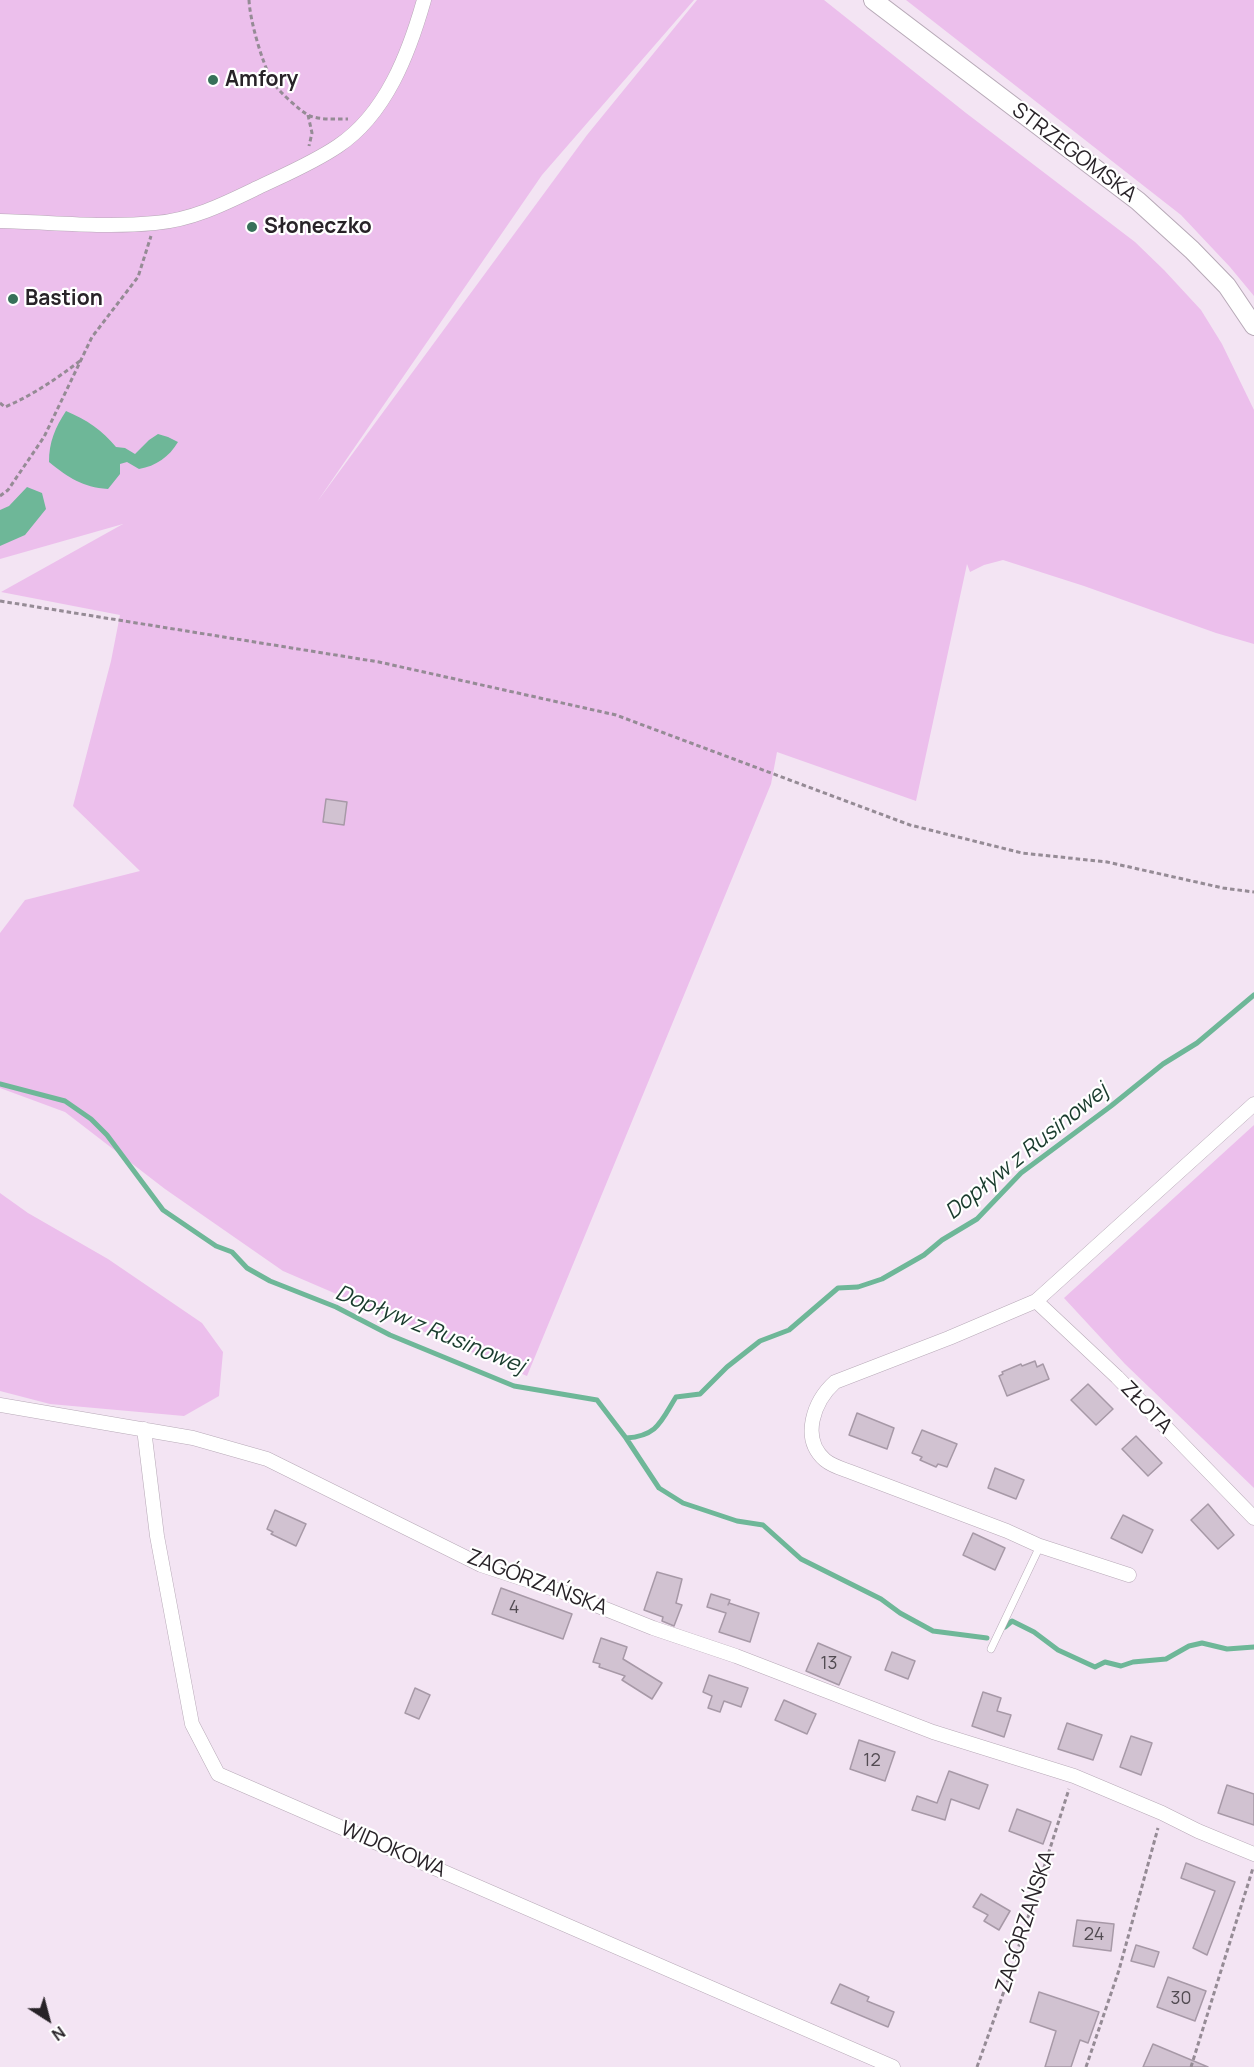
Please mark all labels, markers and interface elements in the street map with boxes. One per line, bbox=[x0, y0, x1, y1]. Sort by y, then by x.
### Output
place label: Amfory bbox=[225, 67, 298, 93]
marker: Amfory bbox=[206, 73, 220, 87]
street label: STRZEGOMSKA bbox=[1007, 98, 1141, 208]
place label: Słoneczko bbox=[264, 214, 372, 240]
marker: Słoneczko bbox=[245, 220, 259, 234]
place label: Bastion bbox=[25, 286, 103, 312]
marker: Bastion bbox=[6, 292, 20, 306]
water label: Dopływ z Rusinowej bbox=[940, 1078, 1114, 1226]
water label: Dopływ z Rusinowej bbox=[331, 1280, 529, 1380]
street label: ZŁOTA bbox=[1115, 1376, 1177, 1440]
street label: ZAGÓRZAŃSKA bbox=[463, 1545, 611, 1621]
house number: 4 bbox=[509, 1597, 519, 1619]
house number: 13 bbox=[821, 1653, 837, 1675]
house number: 12 bbox=[863, 1750, 881, 1772]
street label: WIDOKOWA bbox=[337, 1817, 449, 1883]
street label: ZAGÓRZAŃSKA bbox=[991, 1848, 1061, 1996]
house number: 24 bbox=[1084, 1924, 1104, 1946]
house number: 30 bbox=[1171, 1988, 1191, 2010]
north arrow bbox=[18, 1989, 78, 2049]
text: N bbox=[47, 2021, 70, 2046]

